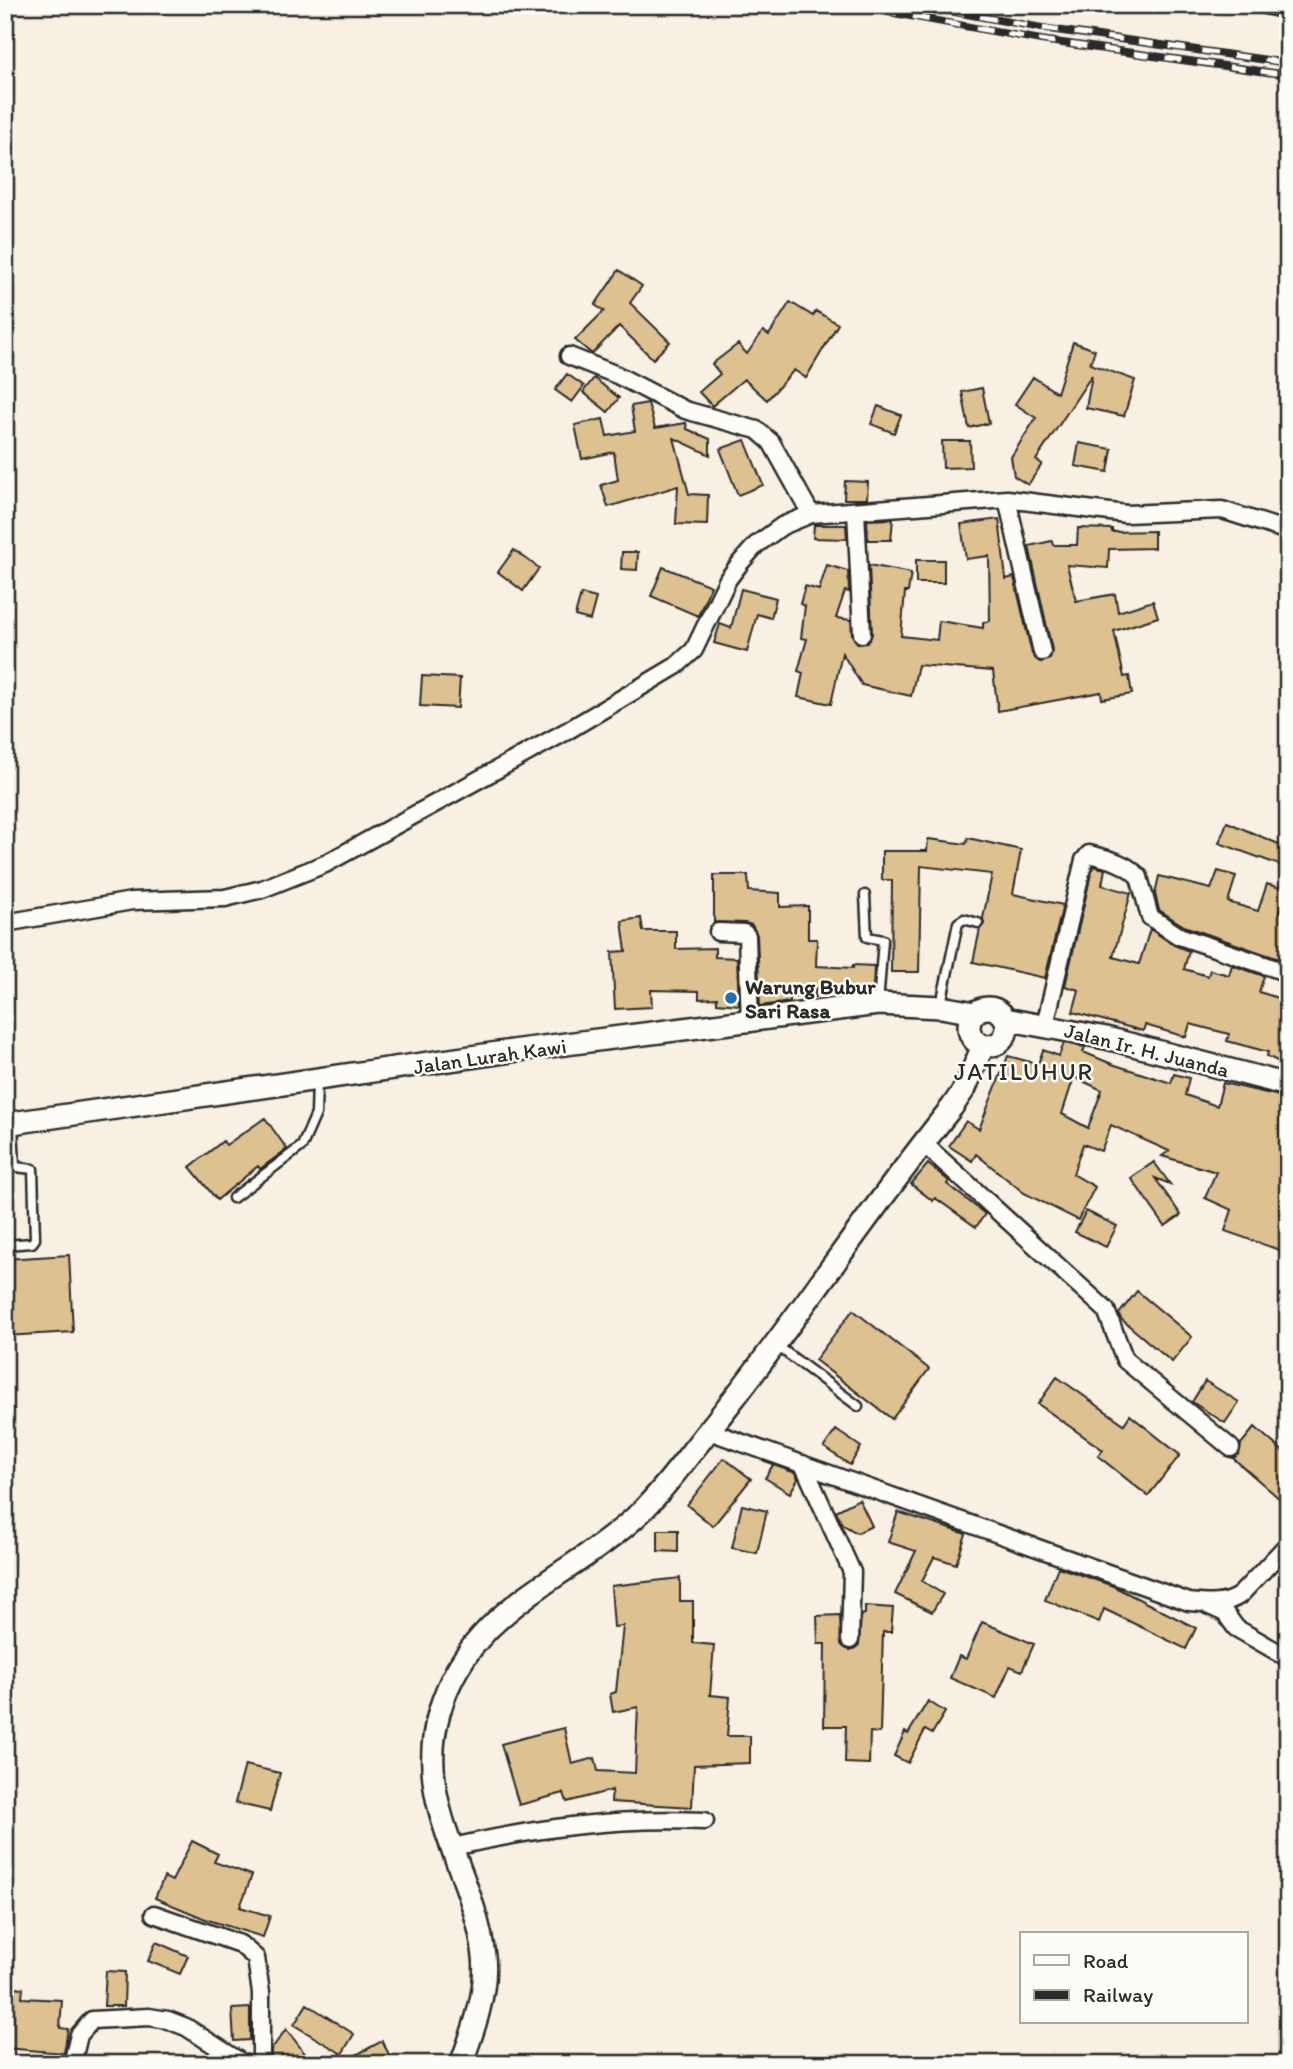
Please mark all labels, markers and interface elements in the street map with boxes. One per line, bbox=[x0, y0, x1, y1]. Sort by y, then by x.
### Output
place label: Warung Bubur Sari Rasa bbox=[745, 974, 876, 1023]
marker: Warung Bubur Sari Rasa bbox=[723, 990, 739, 1006]
street label: Jalan Ir. H. Juanda bbox=[1062, 1017, 1232, 1083]
street label: Jalan Lurah Kawi bbox=[412, 1033, 568, 1079]
district label: JATILUHUR bbox=[954, 1057, 1094, 1086]
legend bbox=[1020, 1932, 1248, 2024]
text: Road bbox=[1083, 1948, 1129, 1973]
text: Railway bbox=[1083, 1982, 1153, 2007]

